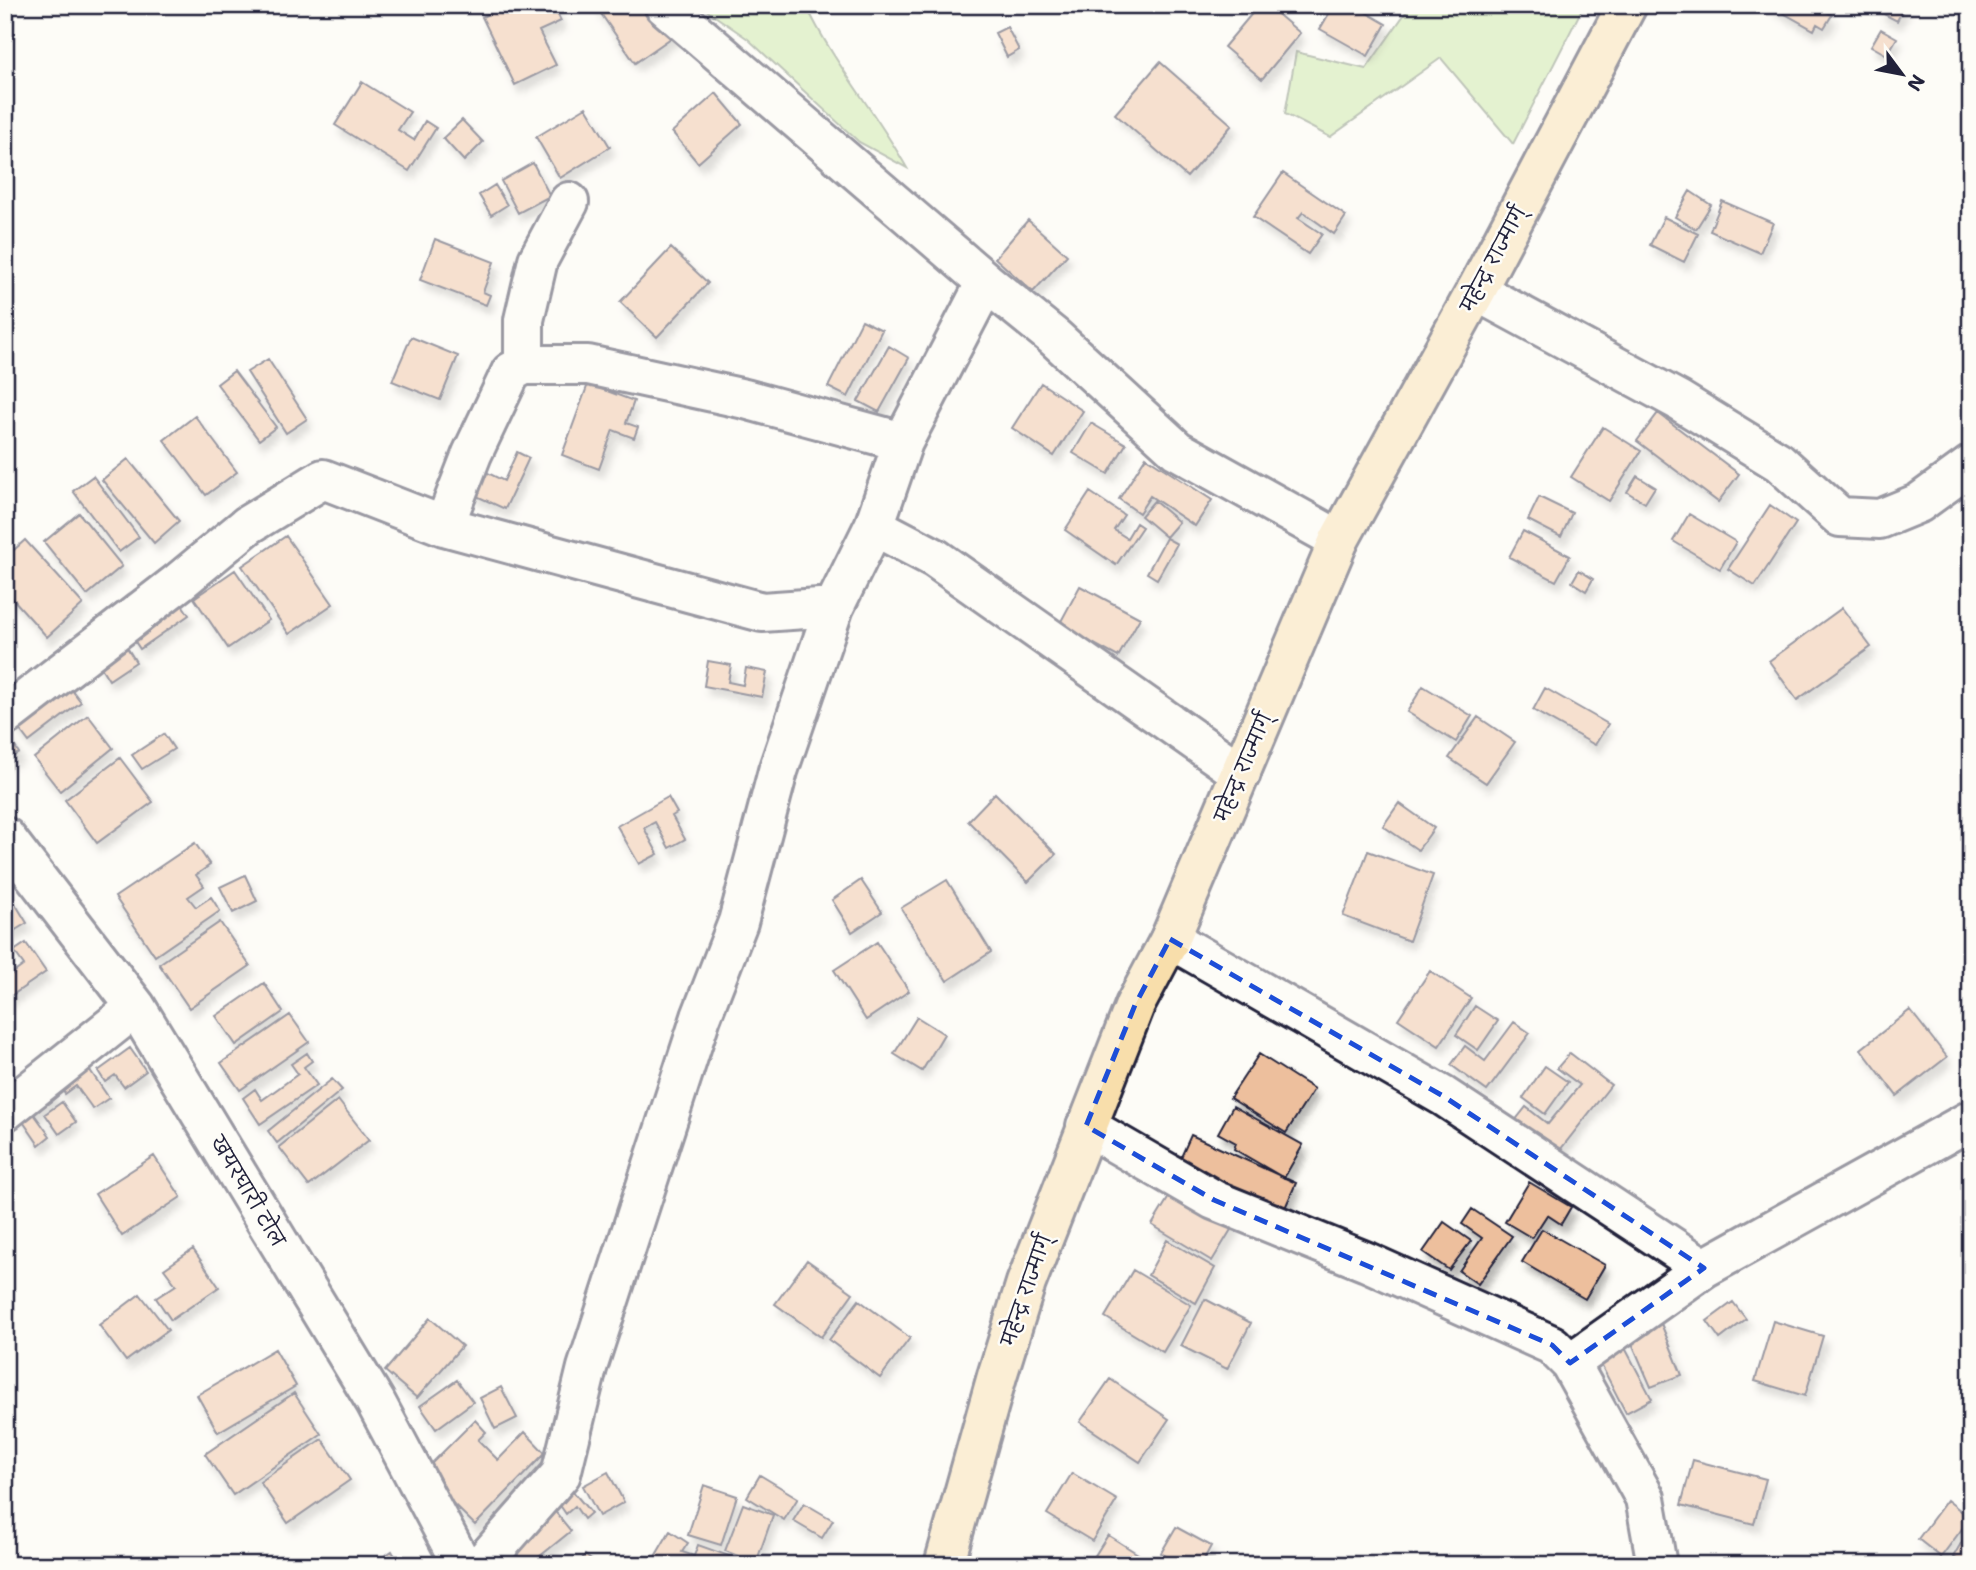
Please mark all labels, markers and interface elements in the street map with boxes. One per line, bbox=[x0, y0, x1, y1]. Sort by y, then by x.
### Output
north arrow bbox=[1868, 38, 1938, 108]
text: N bbox=[1901, 70, 1931, 96]
street label: महेन्द्र राज्मार्ग् bbox=[1451, 199, 1535, 319]
street label: महेन्द्र राज्मार्ग् bbox=[1205, 706, 1281, 828]
street label: खयरघारी टोल bbox=[204, 1129, 294, 1252]
street label: महेन्द्र राज्मार्ग् bbox=[992, 1228, 1061, 1351]

